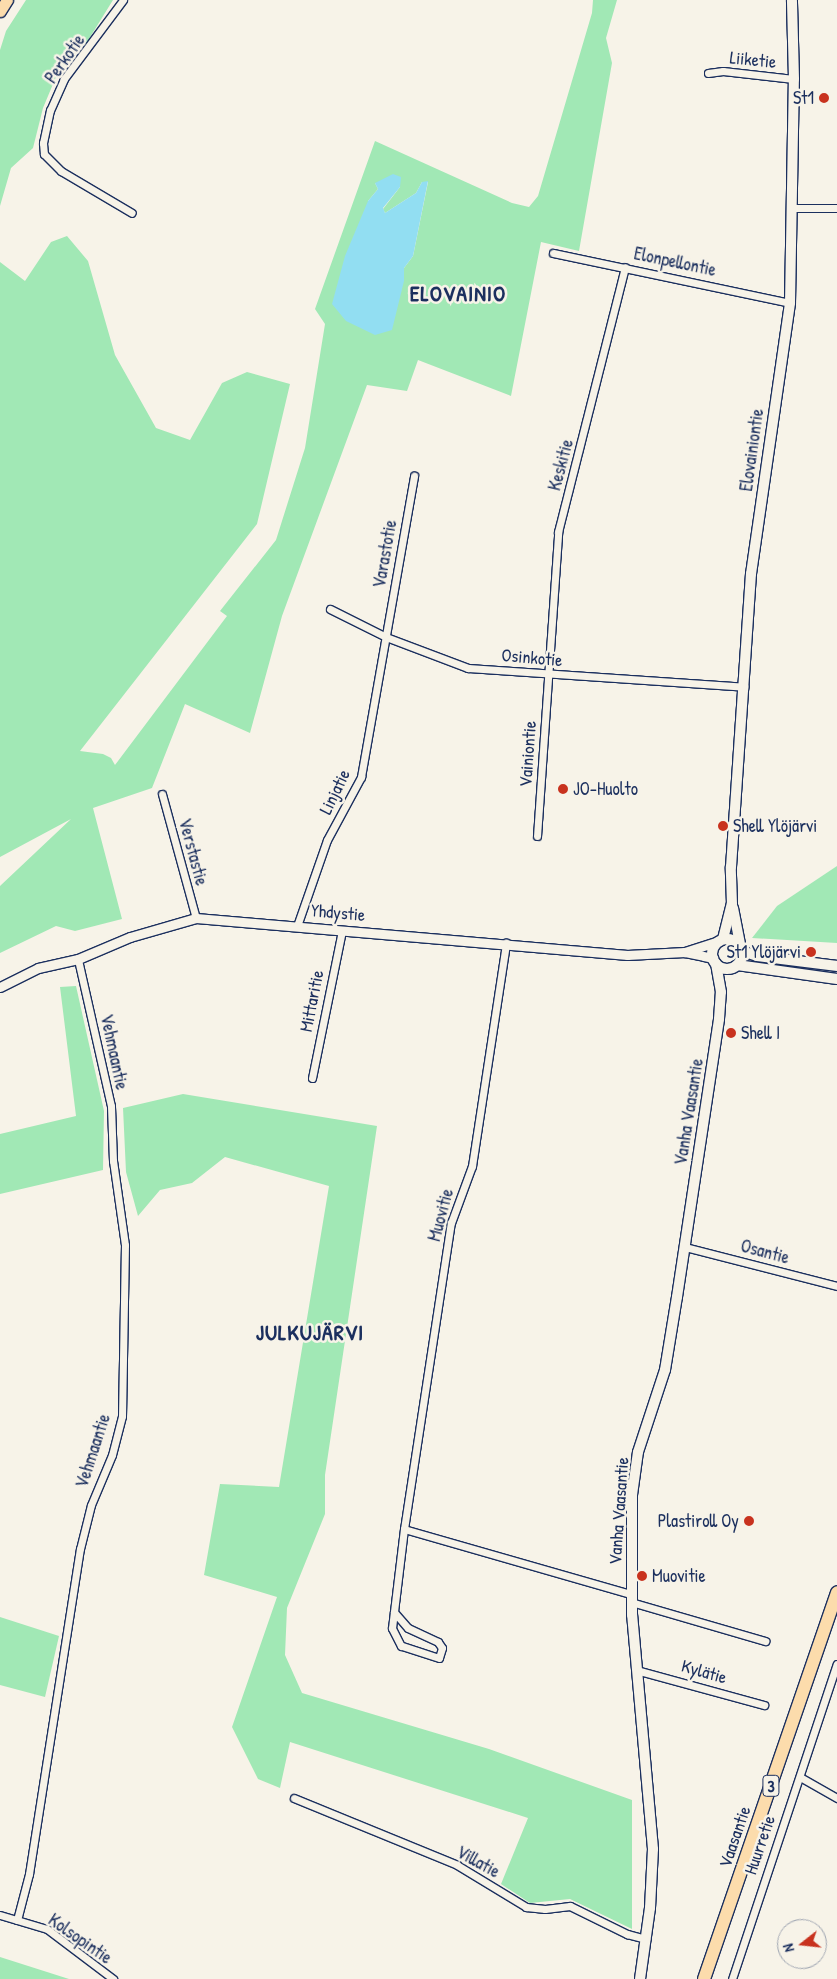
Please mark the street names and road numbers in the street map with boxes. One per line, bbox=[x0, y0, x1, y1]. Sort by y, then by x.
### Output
street label: Perkotie bbox=[40, 30, 90, 88]
street label: Liiketie bbox=[729, 47, 777, 73]
street label: Elonpellontie bbox=[632, 243, 718, 281]
street label: Elovainiontie bbox=[736, 407, 768, 493]
street label: Keskitie bbox=[544, 437, 578, 493]
street label: Varastotie bbox=[368, 518, 402, 590]
street label: Osinkotie bbox=[501, 645, 563, 671]
street label: Vainiontie bbox=[515, 720, 541, 788]
street label: Linjatie bbox=[315, 766, 355, 818]
street label: Verstastie bbox=[174, 816, 212, 888]
street label: Yhdystie bbox=[310, 900, 366, 926]
street label: Mittaritie bbox=[295, 968, 329, 1034]
street label: Vehmaantie bbox=[95, 1012, 133, 1092]
street label: Vanha Vaasantie bbox=[670, 1057, 708, 1167]
street label: Muovitie bbox=[424, 1186, 458, 1244]
street label: Osantie bbox=[738, 1235, 792, 1269]
street label: Vehmaantie bbox=[71, 1411, 115, 1491]
street label: Vanha Vaasantie bbox=[604, 1456, 634, 1566]
street label: Kylätie bbox=[679, 1655, 729, 1689]
road number: 3 bbox=[762, 1772, 780, 1800]
street label: Vaasantie bbox=[714, 1803, 756, 1871]
street label: Huurretie bbox=[740, 1813, 780, 1877]
street label: Villatie bbox=[452, 1841, 504, 1883]
street label: Kolsopintie bbox=[44, 1909, 116, 1969]

